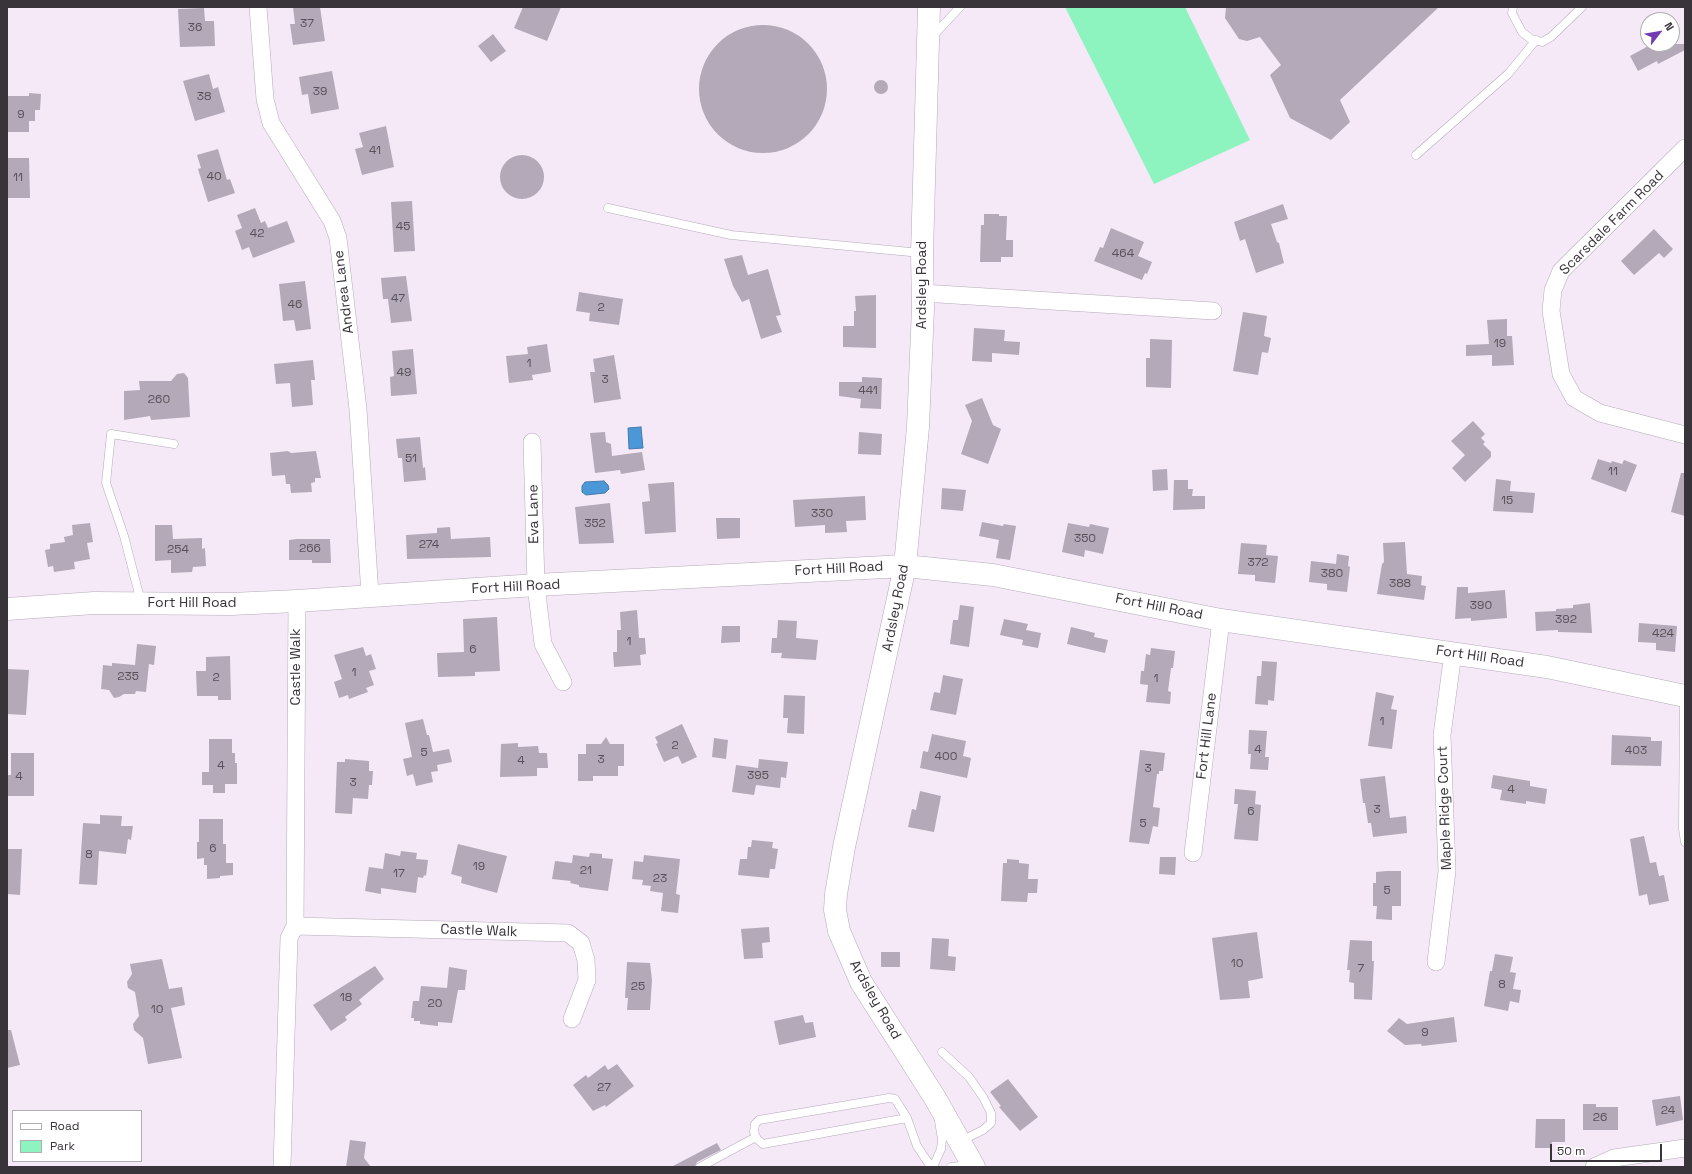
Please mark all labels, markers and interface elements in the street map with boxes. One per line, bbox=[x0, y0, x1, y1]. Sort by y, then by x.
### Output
north arrow bbox=[1640, 12, 1680, 52]
house number: 37 bbox=[300, 17, 314, 31]
text: N bbox=[1662, 20, 1677, 33]
house number: 36 bbox=[188, 21, 202, 35]
house number: 39 bbox=[313, 85, 327, 99]
house number: 38 bbox=[197, 90, 211, 104]
house number: 9 bbox=[17, 108, 25, 122]
house number: 41 bbox=[369, 144, 381, 158]
street label: Scarsdale Farm Road bbox=[1556, 167, 1668, 279]
house number: 40 bbox=[206, 170, 222, 184]
house number: 11 bbox=[13, 171, 23, 185]
house number: 45 bbox=[396, 220, 410, 234]
house number: 42 bbox=[250, 227, 264, 241]
street label: Ardsley Road bbox=[914, 241, 930, 329]
house number: 464 bbox=[1112, 247, 1134, 261]
street label: Andrea Lane bbox=[331, 249, 357, 335]
house number: 47 bbox=[391, 292, 405, 306]
house number: 46 bbox=[288, 298, 302, 312]
house number: 2 bbox=[597, 301, 605, 315]
house number: 19 bbox=[1494, 337, 1506, 351]
house number: 1 bbox=[526, 357, 532, 371]
house number: 49 bbox=[397, 366, 411, 380]
house number: 3 bbox=[601, 373, 609, 387]
house number: 441 bbox=[858, 384, 878, 398]
house number: 260 bbox=[148, 393, 170, 407]
house number: 51 bbox=[405, 452, 417, 466]
house number: 11 bbox=[1608, 465, 1618, 479]
street label: Eva Lane bbox=[525, 484, 543, 544]
house number: 15 bbox=[1501, 494, 1513, 508]
house number: 330 bbox=[811, 507, 833, 521]
house number: 352 bbox=[584, 517, 606, 531]
house number: 350 bbox=[1074, 532, 1096, 546]
house number: 274 bbox=[419, 538, 439, 552]
house number: 266 bbox=[299, 542, 321, 556]
house number: 254 bbox=[167, 543, 189, 557]
house number: 372 bbox=[1247, 556, 1269, 570]
street label: Fort Hill Road bbox=[794, 558, 884, 580]
street label: Ardsley Road bbox=[879, 563, 913, 653]
house number: 380 bbox=[1321, 567, 1343, 581]
street label: Fort Hill Road bbox=[471, 576, 561, 598]
house number: 388 bbox=[1389, 577, 1411, 591]
street label: Fort Hill Road bbox=[1114, 590, 1204, 624]
street label: Fort Hill Road bbox=[148, 595, 236, 611]
house number: 390 bbox=[1470, 599, 1492, 613]
house number: 392 bbox=[1555, 613, 1577, 627]
house number: 424 bbox=[1652, 627, 1674, 641]
street label: Castle Walk bbox=[288, 628, 304, 706]
house number: 1 bbox=[626, 635, 632, 649]
street label: Fort Hill Road bbox=[1435, 642, 1525, 672]
house number: 6 bbox=[469, 643, 477, 657]
house number: 1 bbox=[351, 666, 357, 680]
house number: 235 bbox=[117, 670, 139, 684]
house number: 2 bbox=[212, 671, 220, 685]
house number: 1 bbox=[1153, 672, 1159, 686]
street label: Fort Hill Lane bbox=[1193, 692, 1221, 780]
house number: 1 bbox=[1379, 715, 1385, 729]
house number: 2 bbox=[671, 739, 679, 753]
house number: 4 bbox=[1254, 743, 1262, 757]
house number: 403 bbox=[1625, 744, 1647, 758]
street label: Maple Ridge Court bbox=[1434, 745, 1456, 871]
house number: 5 bbox=[420, 746, 428, 760]
house number: 400 bbox=[935, 750, 957, 764]
house number: 3 bbox=[597, 753, 605, 767]
house number: 4 bbox=[517, 754, 525, 768]
house number: 4 bbox=[217, 759, 225, 773]
house number: 3 bbox=[1144, 762, 1152, 776]
house number: 395 bbox=[747, 769, 769, 783]
house number: 4 bbox=[15, 770, 23, 784]
house number: 3 bbox=[349, 776, 357, 790]
house number: 4 bbox=[1507, 783, 1515, 797]
house number: 3 bbox=[1373, 803, 1381, 817]
house number: 6 bbox=[1247, 805, 1255, 819]
house number: 5 bbox=[1139, 817, 1147, 831]
house number: 6 bbox=[209, 842, 217, 856]
house number: 8 bbox=[85, 848, 93, 862]
house number: 19 bbox=[473, 860, 485, 874]
house number: 21 bbox=[580, 864, 592, 878]
house number: 17 bbox=[393, 867, 405, 881]
house number: 23 bbox=[653, 872, 667, 886]
house number: 5 bbox=[1383, 884, 1391, 898]
street label: Castle Walk bbox=[440, 921, 518, 941]
street label: Ardsley Road bbox=[846, 957, 904, 1043]
house number: 10 bbox=[1231, 957, 1243, 971]
house number: 7 bbox=[1358, 962, 1364, 976]
house number: 8 bbox=[1498, 978, 1506, 992]
house number: 25 bbox=[631, 980, 645, 994]
house number: 18 bbox=[340, 991, 352, 1005]
house number: 20 bbox=[428, 997, 442, 1011]
house number: 10 bbox=[151, 1003, 163, 1017]
house number: 9 bbox=[1421, 1026, 1429, 1040]
house number: 27 bbox=[597, 1081, 611, 1095]
house number: 24 bbox=[1661, 1104, 1675, 1118]
legend bbox=[12, 1110, 142, 1162]
house number: 26 bbox=[1593, 1111, 1607, 1125]
text: Road bbox=[50, 1118, 79, 1134]
scale bar bbox=[1552, 1136, 1664, 1162]
text: Park bbox=[50, 1138, 75, 1154]
text: 50 m bbox=[1557, 1143, 1585, 1159]

